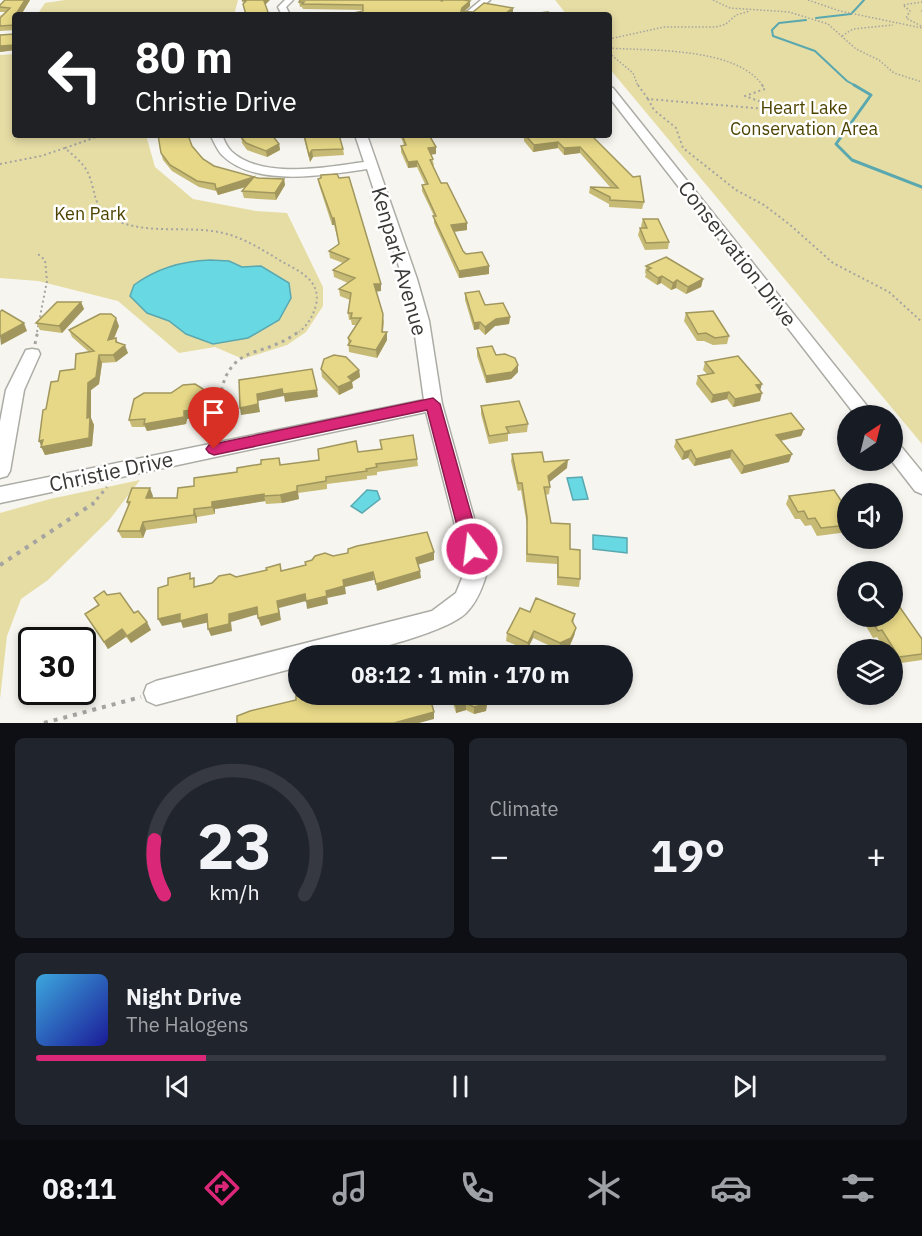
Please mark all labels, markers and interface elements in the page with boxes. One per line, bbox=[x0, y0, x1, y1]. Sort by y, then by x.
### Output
text: 80 m bbox=[135, 30, 233, 85]
icon: left bbox=[36, 36, 114, 114]
text: Christie Drive bbox=[135, 83, 297, 118]
park label: Heart Lake Conservation Area bbox=[730, 96, 878, 140]
street label: Conservation Drive bbox=[672, 174, 804, 332]
street label: Kenpark Avenue bbox=[365, 183, 435, 339]
park label: Ken Park bbox=[54, 202, 126, 225]
pin bbox=[188, 387, 239, 449]
icon: arrive bbox=[197, 396, 230, 429]
north arrow bbox=[837, 405, 903, 471]
map controls bbox=[837, 405, 903, 705]
street label: Christie Drive bbox=[47, 444, 175, 498]
button: sound bbox=[837, 483, 903, 549]
position arrow bbox=[440, 517, 504, 581]
button: search bbox=[837, 561, 903, 627]
speed limit sign: 30 bbox=[18, 627, 96, 705]
button: layers bbox=[837, 639, 903, 705]
text: 08:12 · 1 min · 170 m bbox=[351, 660, 570, 689]
text: Climate bbox=[490, 795, 558, 822]
text: 23 bbox=[197, 805, 272, 886]
text: 19° bbox=[650, 826, 725, 884]
text: − bbox=[490, 834, 509, 877]
text: + bbox=[866, 834, 886, 877]
text: km/h bbox=[209, 878, 259, 906]
text: Night Drive bbox=[126, 982, 242, 1011]
text: The Halogens bbox=[126, 1011, 248, 1038]
icon: previous bbox=[161, 1070, 194, 1103]
icon: pause bbox=[444, 1070, 477, 1103]
icon: next bbox=[728, 1070, 761, 1103]
icon: directions bbox=[201, 1167, 243, 1209]
icon: music bbox=[329, 1167, 371, 1209]
icon: phone bbox=[456, 1167, 498, 1209]
icon: climate bbox=[583, 1167, 625, 1209]
icon: car bbox=[710, 1167, 752, 1209]
icon: filters bbox=[837, 1167, 879, 1209]
text: 08:11 bbox=[43, 1171, 116, 1206]

